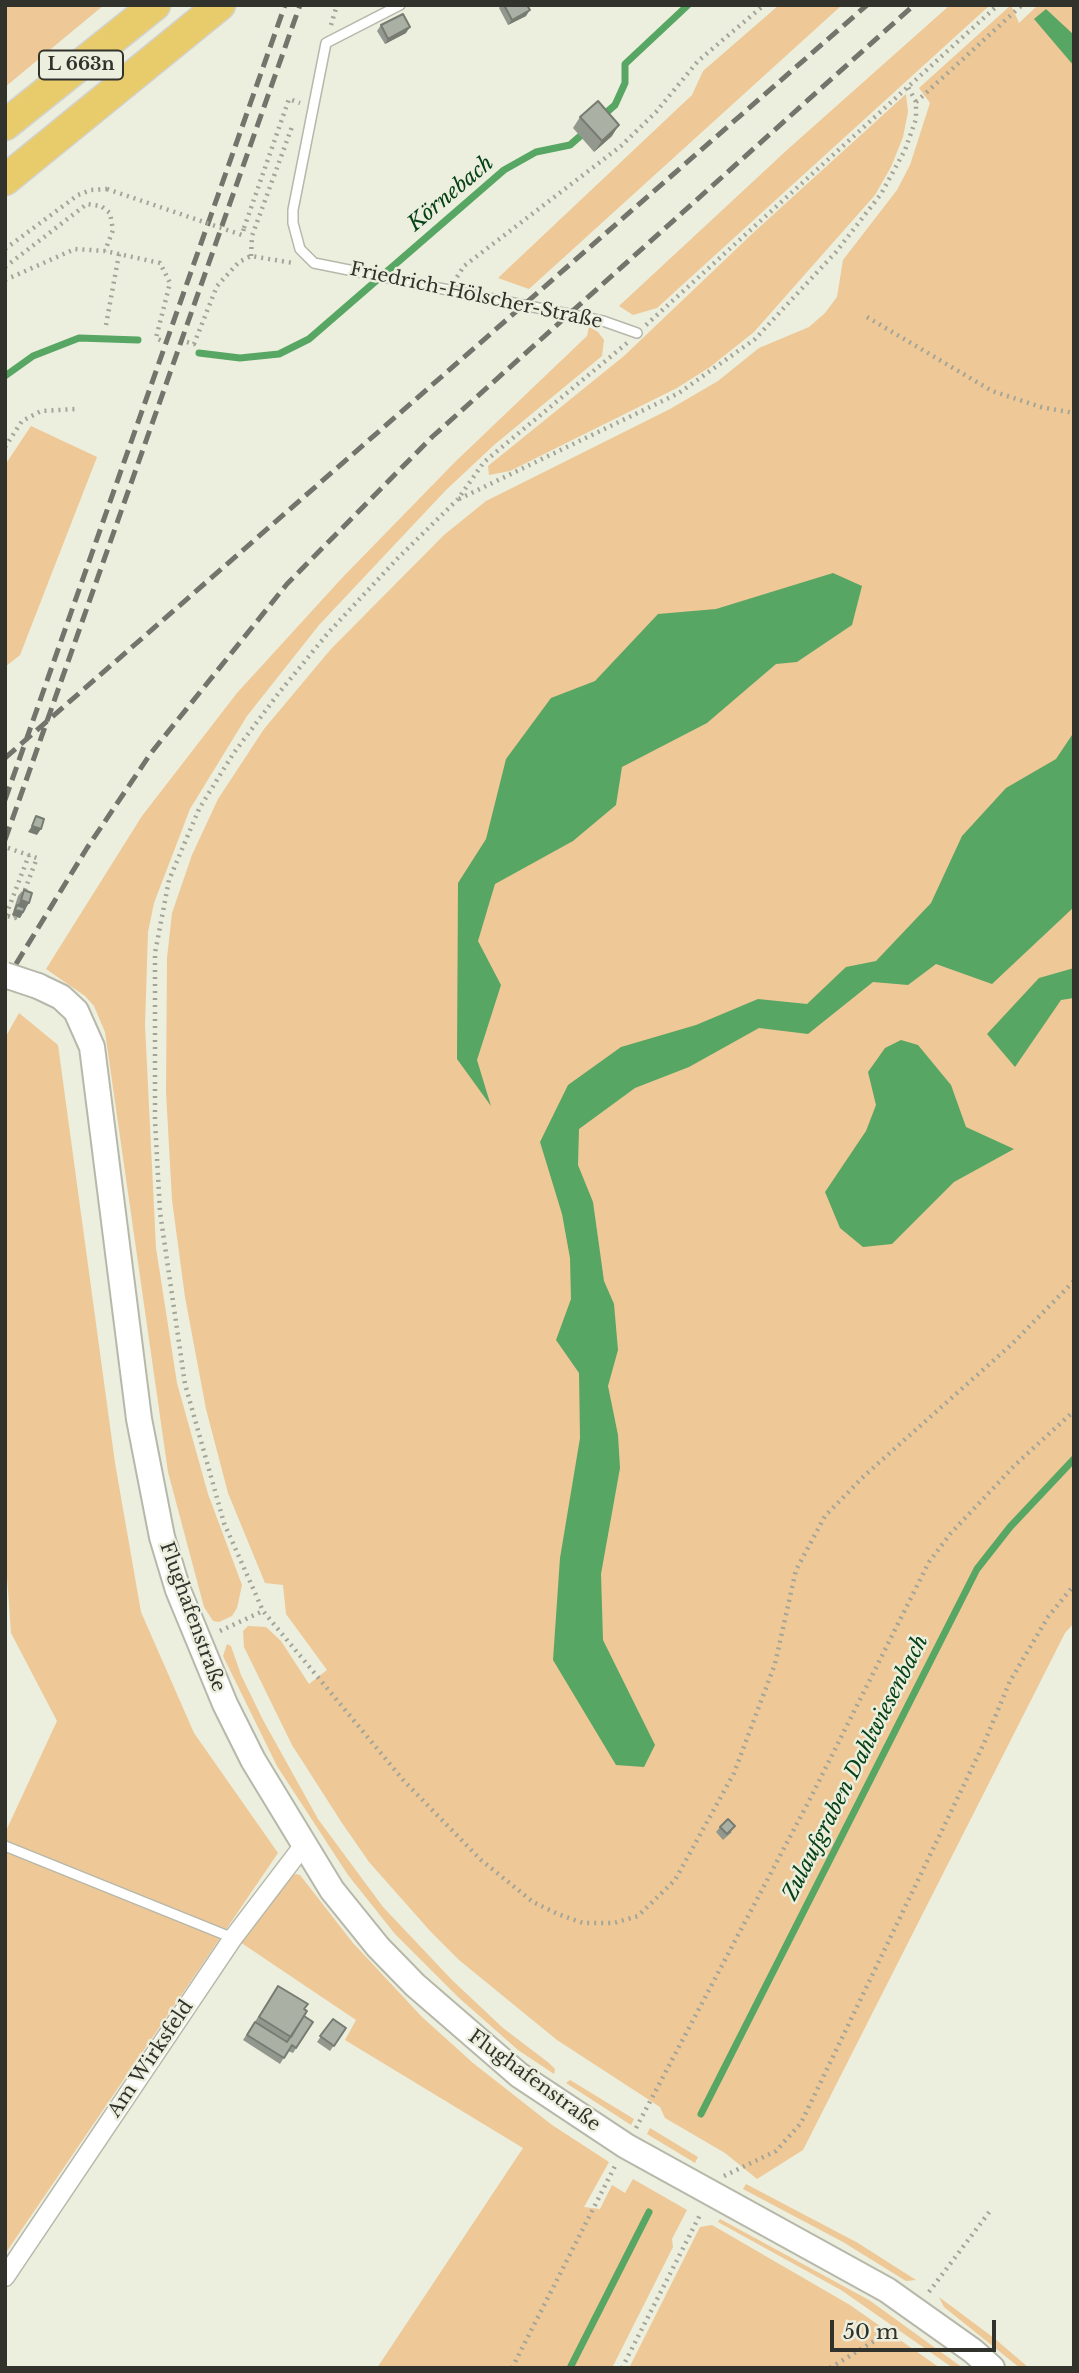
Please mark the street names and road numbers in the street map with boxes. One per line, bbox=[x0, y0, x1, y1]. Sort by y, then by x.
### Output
road number: L 663n bbox=[39, 51, 123, 80]
street label: Friedrich-Hölscher-Straße bbox=[348, 258, 604, 334]
street label: Flughafenstraße bbox=[154, 1539, 230, 1695]
street label: Am Wirksfeld bbox=[104, 1996, 198, 2122]
street label: Flughafenstraße bbox=[464, 2025, 604, 2137]

